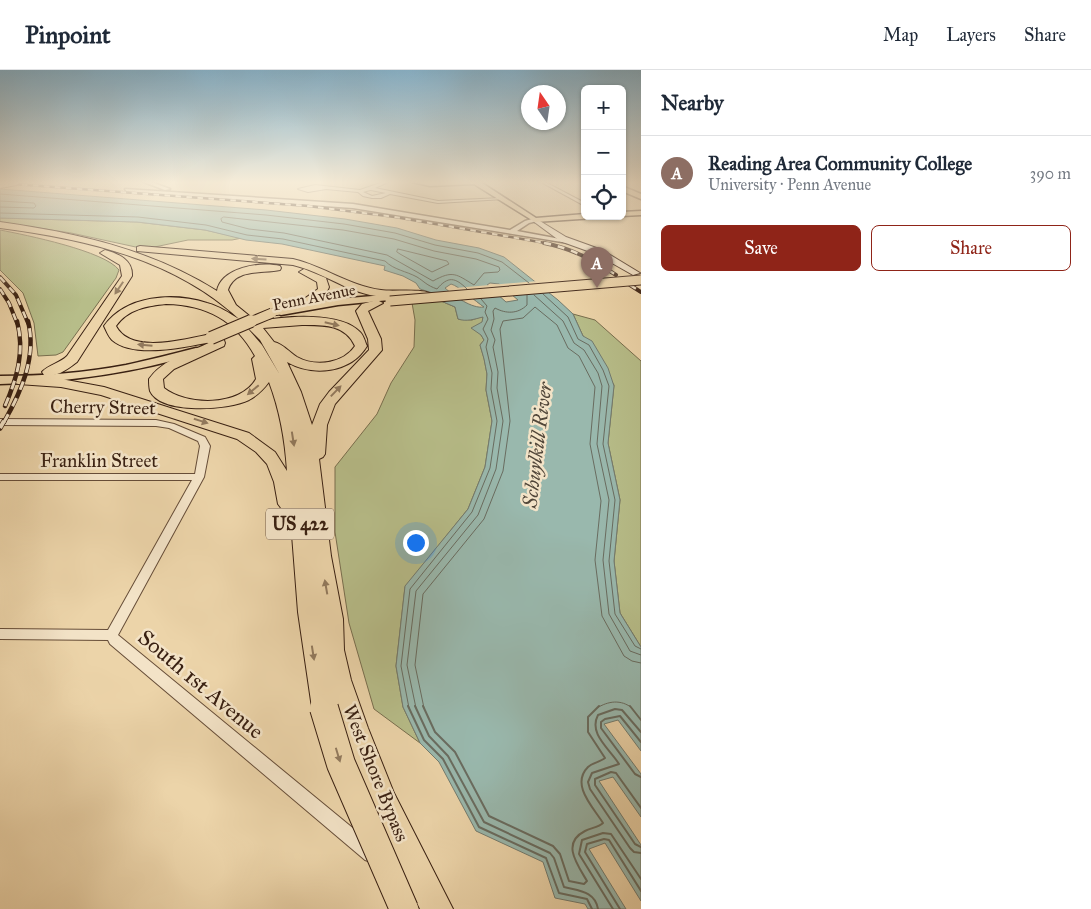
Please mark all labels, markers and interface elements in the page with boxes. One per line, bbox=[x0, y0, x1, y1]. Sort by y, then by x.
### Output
text: Pinpoint bbox=[25, 20, 111, 50]
text: Map bbox=[883, 24, 918, 46]
text: Layers bbox=[946, 24, 996, 46]
text: Share bbox=[1024, 24, 1066, 46]
north arrow bbox=[521, 85, 566, 130]
map controls bbox=[581, 85, 626, 220]
button: + bbox=[581, 85, 626, 130]
text: Nearby bbox=[661, 90, 724, 116]
button: − bbox=[581, 130, 626, 175]
text: Reading Area Community College bbox=[708, 152, 972, 175]
text: A bbox=[672, 164, 682, 183]
text: 390 m bbox=[1030, 164, 1071, 183]
button: locate bbox=[581, 175, 626, 220]
text: University · Penn Avenue bbox=[708, 175, 871, 194]
button: Save bbox=[661, 225, 861, 271]
button: Share bbox=[871, 225, 1071, 271]
pin: A bbox=[581, 247, 613, 288]
one-way arrow bbox=[251, 254, 267, 262]
street label: Penn Avenue bbox=[271, 280, 357, 314]
one-way arrow bbox=[114, 281, 123, 295]
one-way arrow bbox=[325, 320, 340, 328]
one-way arrow bbox=[137, 341, 153, 349]
water label: Schuylkill River bbox=[517, 379, 557, 510]
one-way arrow bbox=[248, 384, 260, 396]
one-way arrow bbox=[330, 386, 342, 398]
street label: Cherry Street bbox=[50, 395, 156, 419]
one-way arrow bbox=[194, 418, 209, 426]
one-way arrow bbox=[289, 431, 297, 447]
street label: Franklin Street bbox=[40, 449, 158, 472]
road number: US 422 bbox=[266, 508, 334, 539]
your location bbox=[403, 530, 429, 556]
one-way arrow bbox=[322, 579, 330, 595]
street label: South 1st Avenue bbox=[133, 624, 269, 744]
one-way arrow bbox=[309, 645, 317, 661]
street label: West Shore Bypass bbox=[338, 701, 414, 845]
one-way arrow bbox=[335, 748, 343, 763]

